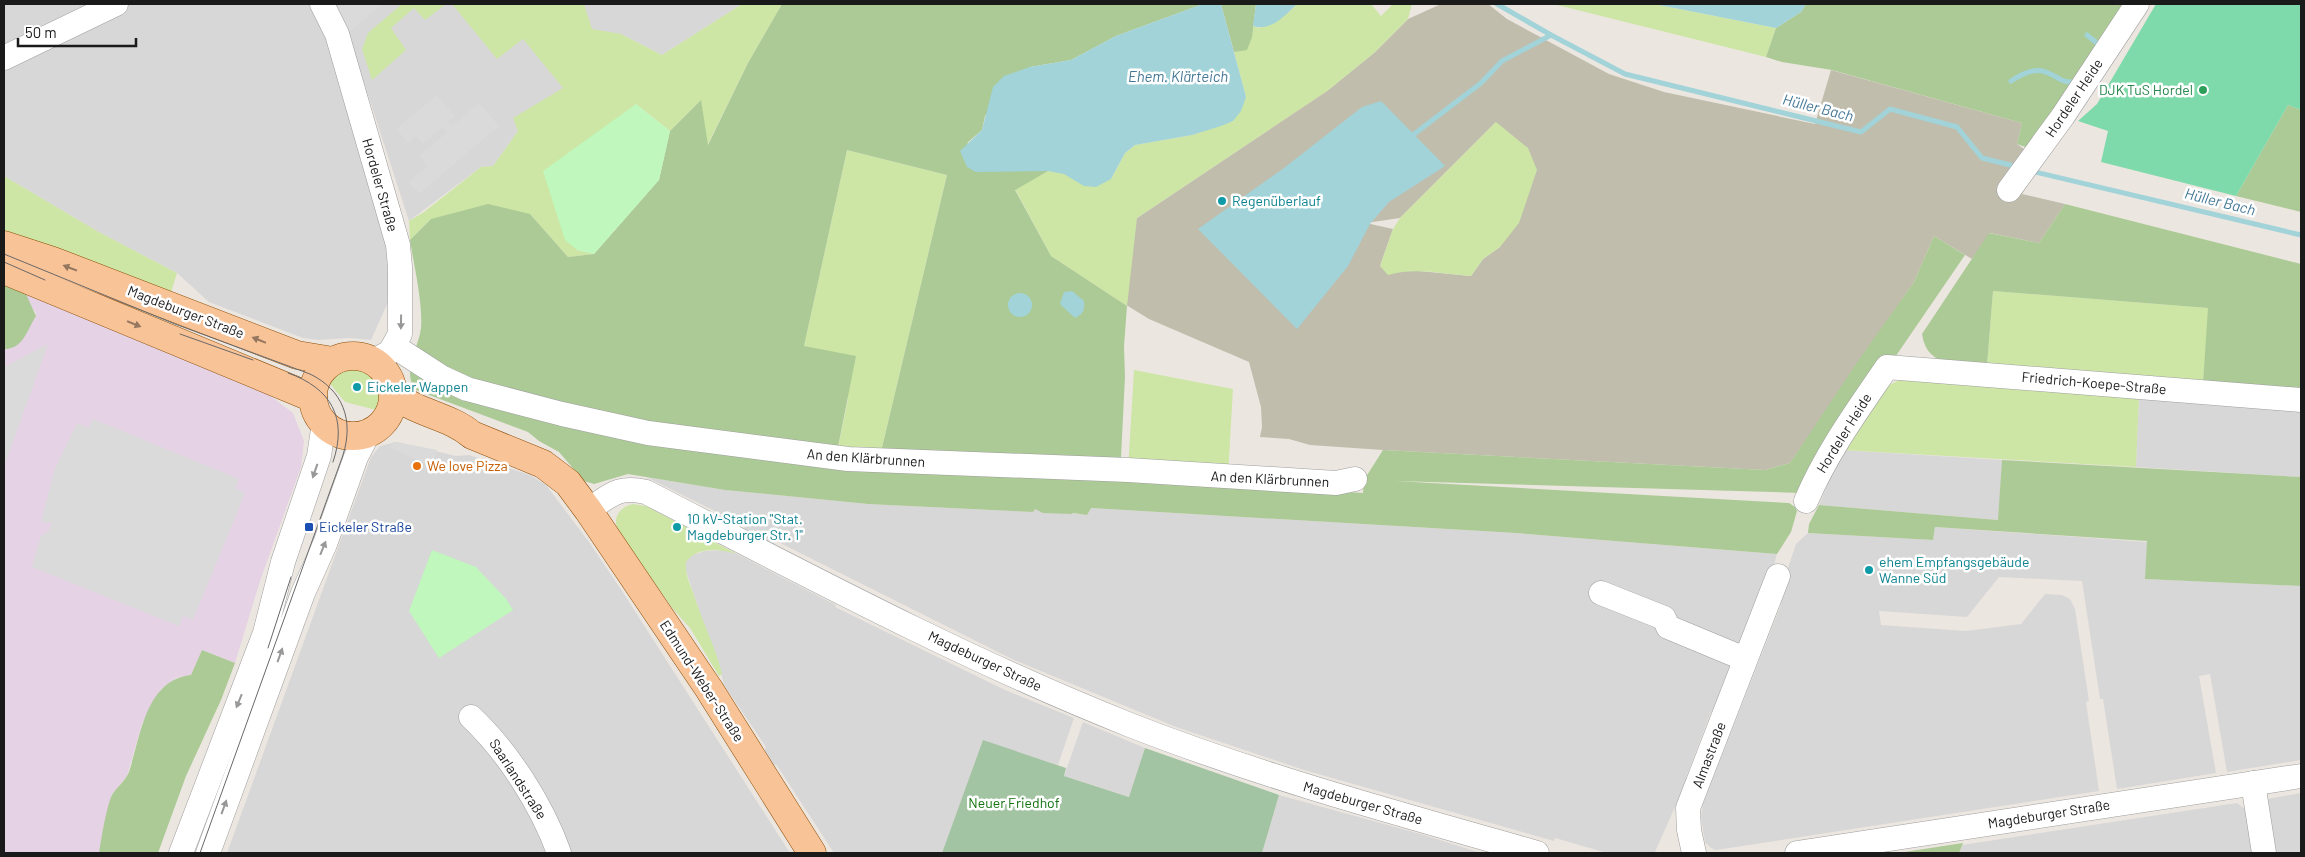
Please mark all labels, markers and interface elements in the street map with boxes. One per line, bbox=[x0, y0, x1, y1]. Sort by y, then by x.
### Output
scale bar bbox=[18, 15, 135, 47]
text: 50 m bbox=[25, 23, 57, 41]
street label: Hordeler Heide bbox=[2041, 55, 2106, 140]
water label: Ehem. Klärteich bbox=[1128, 67, 1228, 85]
place label: DJK TuS Hordel bbox=[2099, 81, 2193, 98]
marker: DJK TuS Hordel bbox=[2197, 84, 2209, 96]
water label: Hüller Bach bbox=[1781, 90, 1856, 125]
street label: Hordeler Straße bbox=[359, 136, 402, 233]
water label: Hüller Bach bbox=[2183, 184, 2258, 219]
place label: Regenüberlauf bbox=[1232, 192, 1321, 209]
marker: Regenüberlauf bbox=[1216, 195, 1228, 207]
one-way arrow bbox=[63, 263, 77, 271]
street label: Magdeburger Straße bbox=[126, 281, 247, 342]
one-way arrow bbox=[397, 314, 405, 330]
one-way arrow bbox=[127, 320, 142, 328]
one-way arrow bbox=[252, 335, 266, 343]
street label: Friedrich-Koepe-Straße bbox=[2021, 368, 2167, 397]
place label: Eickeler Wappen bbox=[367, 378, 468, 395]
marker: Eickeler Wappen bbox=[351, 381, 363, 393]
street label: Hordeler Heide bbox=[1812, 390, 1875, 476]
street label: An den Klärbrunnen bbox=[806, 445, 926, 470]
place label: We love Pizza bbox=[427, 457, 508, 474]
marker: We love Pizza bbox=[411, 460, 423, 472]
one-way arrow bbox=[310, 463, 318, 478]
street label: An den Klärbrunnen bbox=[1210, 467, 1330, 490]
place label: 10 kV-Station "Stat. Magdeburger Str. 1" bbox=[687, 510, 803, 543]
place label: Eickeler Straße bbox=[319, 518, 412, 535]
marker: Eickeler Straße bbox=[303, 521, 315, 533]
marker: 10 kV-Station "Stat. Magdeburger Str. 1" bbox=[671, 521, 683, 533]
one-way arrow bbox=[320, 541, 327, 556]
place label: ehem Empfangsgebäude Wanne Süd bbox=[1879, 553, 2029, 586]
marker: ehem Empfangsgebäude Wanne Süd bbox=[1863, 564, 1875, 576]
street label: Edmund-Weber-Straße bbox=[657, 617, 748, 745]
street label: Magdeburger Straße bbox=[926, 627, 1045, 694]
one-way arrow bbox=[276, 647, 284, 662]
one-way arrow bbox=[235, 694, 243, 708]
street label: Almastraße bbox=[1688, 719, 1729, 790]
street label: Saarlandstraße bbox=[486, 735, 551, 822]
street label: Magdeburger Straße bbox=[1301, 777, 1425, 828]
park label: Neuer Friedhof bbox=[968, 794, 1060, 811]
street label: Magdeburger Straße bbox=[1987, 795, 2111, 832]
one-way arrow bbox=[221, 800, 228, 815]

